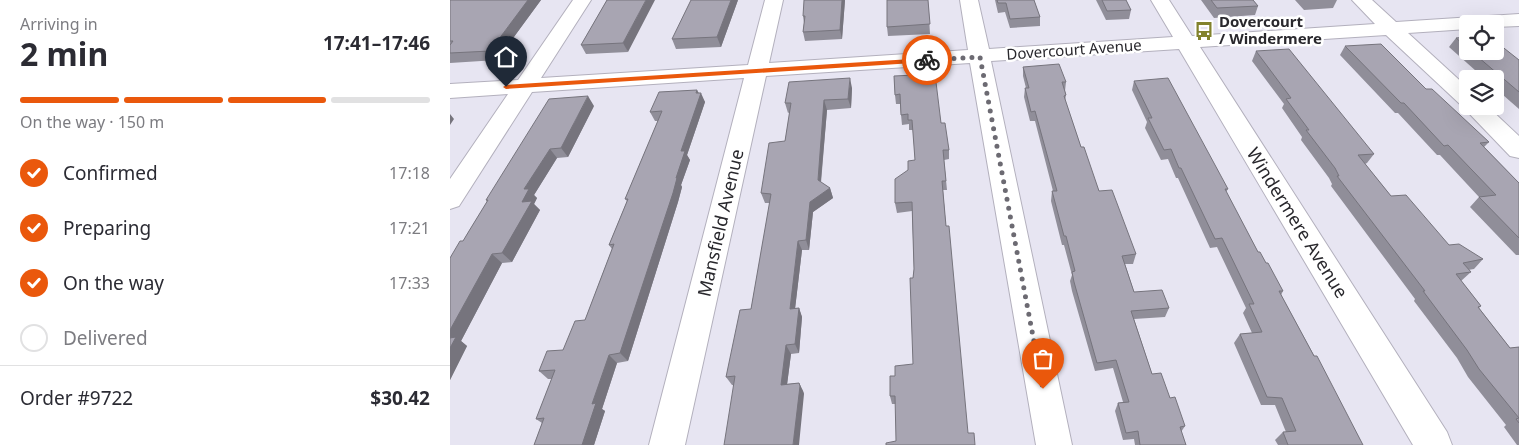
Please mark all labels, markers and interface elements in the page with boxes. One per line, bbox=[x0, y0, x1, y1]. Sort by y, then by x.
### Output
place label: Dovercourt / Windermere bbox=[1219, 11, 1322, 48]
text: Arriving in bbox=[20, 13, 98, 35]
map controls bbox=[1459, 15, 1504, 115]
button: locate bbox=[1459, 15, 1504, 60]
bus stop icon: Dovercourt / Windermere bbox=[1193, 20, 1215, 42]
text: 17:41–17:46 bbox=[323, 30, 430, 56]
text: 2 min bbox=[20, 32, 108, 75]
street label: Dovercourt Avenue bbox=[1006, 34, 1142, 64]
courier bbox=[902, 35, 952, 85]
pin bbox=[485, 36, 527, 87]
icon: home bbox=[492, 43, 520, 71]
icon: bike bbox=[913, 46, 941, 74]
button: layers bbox=[1459, 70, 1504, 115]
text: On the way · 150 m bbox=[20, 111, 164, 133]
street label: Windermere Avenue bbox=[1242, 143, 1354, 302]
street label: Mansfield Avenue bbox=[691, 147, 749, 299]
icon: check bbox=[20, 159, 48, 187]
text: Confirmed bbox=[63, 160, 158, 186]
text: 17:18 bbox=[389, 162, 430, 184]
icon: check bbox=[20, 214, 48, 242]
text: Preparing bbox=[63, 215, 151, 241]
text: 17:21 bbox=[389, 217, 430, 239]
icon: check bbox=[20, 269, 48, 297]
text: On the way bbox=[63, 270, 164, 296]
text: 17:33 bbox=[389, 272, 430, 294]
text: Delivered bbox=[63, 325, 148, 351]
pin bbox=[1022, 338, 1064, 389]
icon: bag bbox=[1029, 345, 1057, 373]
text: Order #9722 bbox=[20, 385, 133, 411]
text: $30.42 bbox=[370, 385, 430, 411]

